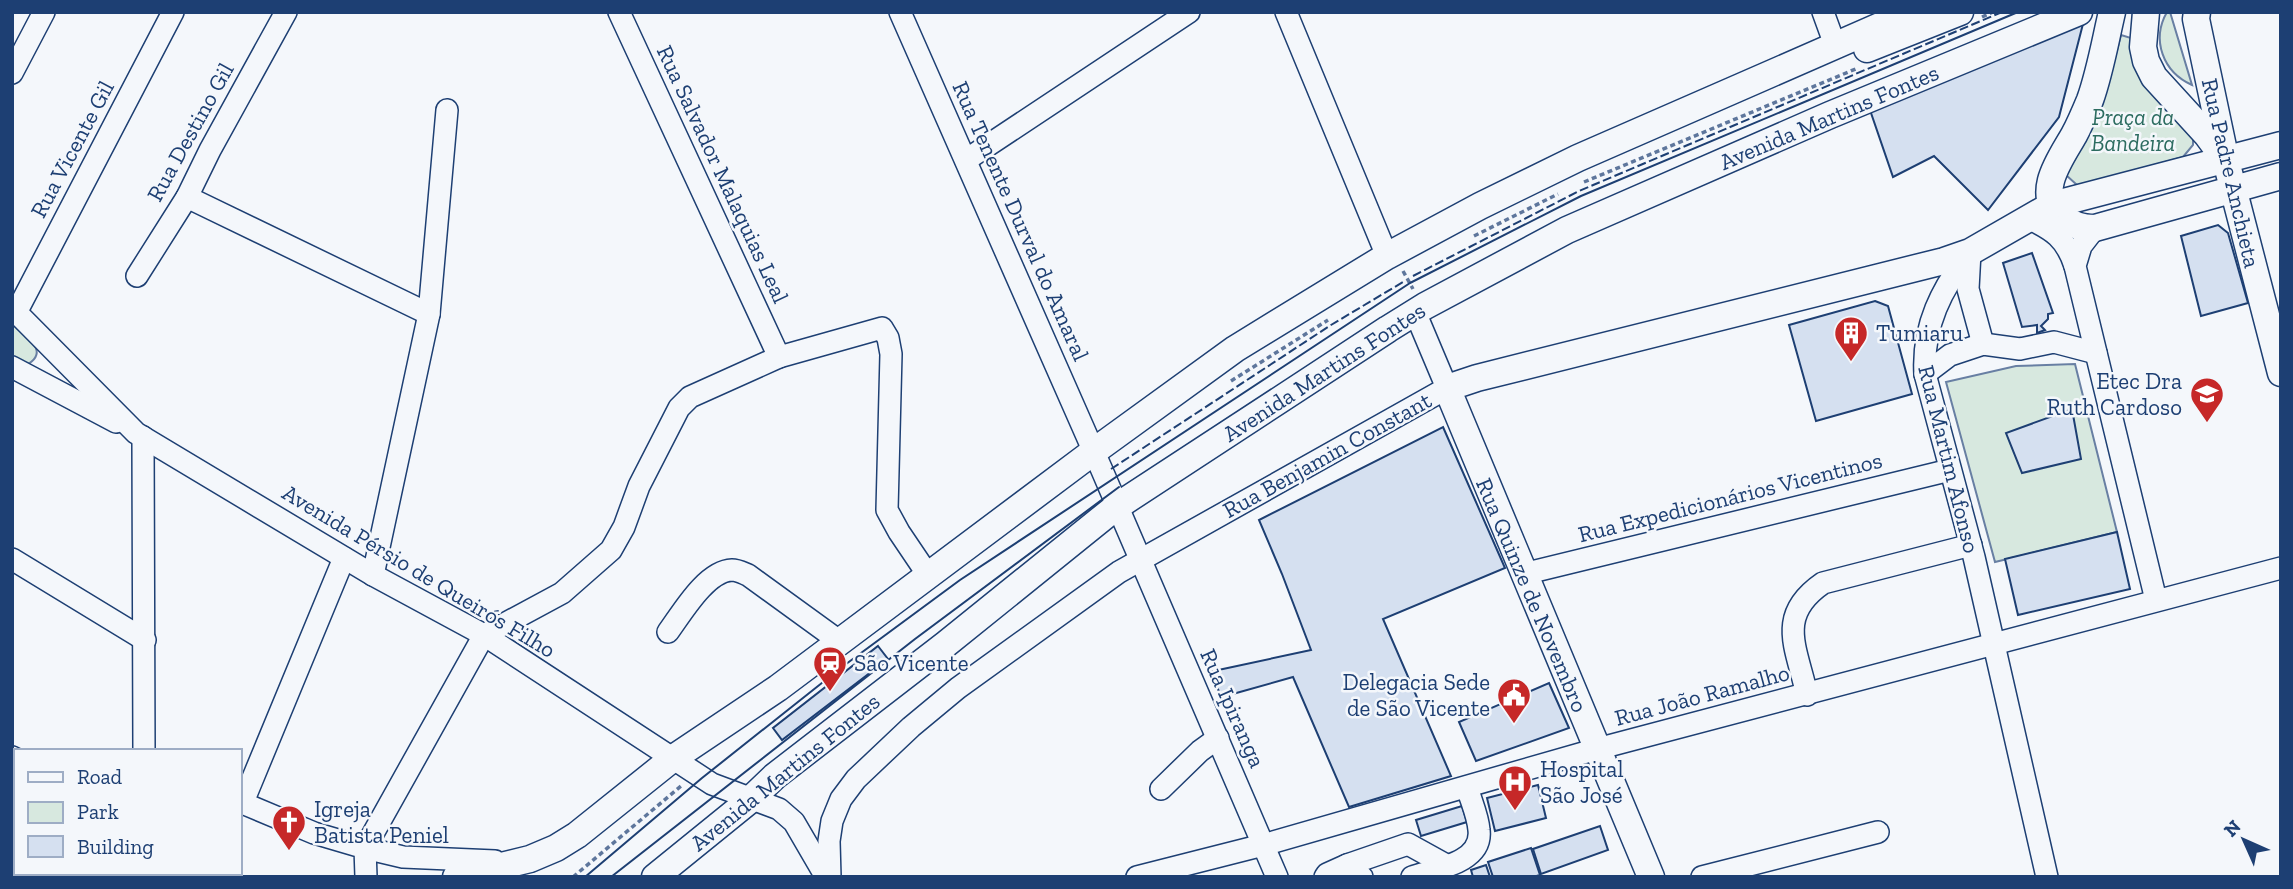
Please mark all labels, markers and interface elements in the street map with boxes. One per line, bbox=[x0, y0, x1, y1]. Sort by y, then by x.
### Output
street label: Rua Salvador Malaquias Leal bbox=[651, 41, 795, 307]
street label: Rua Destino Gil bbox=[140, 58, 240, 206]
street label: Avenida Martins Fontes bbox=[1715, 58, 1943, 176]
street label: Rua Padre Anchieta bbox=[2196, 75, 2266, 271]
street label: Rua Vicente Gil bbox=[24, 76, 120, 222]
street label: Rua Tenente Durval do Amaral bbox=[947, 77, 1095, 365]
park label: Praça da Bandeira bbox=[2091, 103, 2175, 157]
street label: Avenida Martins Fontes bbox=[1218, 296, 1430, 448]
building icon: Tumiaru bbox=[1832, 314, 1870, 363]
place label: Tumiaru bbox=[1876, 319, 1963, 347]
street label: Rua Martim Afonso bbox=[1912, 362, 1986, 556]
place label: Etec Dra Ruth Cardoso bbox=[2047, 367, 2182, 421]
school or university icon: Etec Dra Ruth Cardoso bbox=[2188, 375, 2226, 424]
street label: Rua Benjamin Constant bbox=[1218, 386, 1437, 524]
street label: Rua Expedicionários Vicentinos bbox=[1575, 446, 1885, 548]
street label: Rua Quinze de Novembro bbox=[1470, 474, 1594, 716]
street label: Avenida Pérsio de Queirós Filho bbox=[277, 478, 561, 664]
station icon: São Vicente bbox=[811, 644, 849, 693]
street label: Rua Ipiranga bbox=[1194, 644, 1272, 772]
place label: São Vicente bbox=[854, 649, 968, 677]
street label: Rua João Ramalho bbox=[1611, 658, 1793, 732]
place label: Delegacia Sede de São Vicente bbox=[1342, 668, 1490, 722]
public building icon: Delegacia Sede de São Vicente bbox=[1495, 676, 1533, 725]
street label: Avenida Martins Fontes bbox=[685, 687, 885, 857]
legend bbox=[14, 749, 242, 875]
place label: Hospital São José bbox=[1540, 755, 1624, 809]
hospital icon: Hospital São José bbox=[1496, 763, 1534, 812]
text: Road bbox=[77, 764, 123, 789]
place label: Igreja Batista Peniel bbox=[314, 795, 449, 849]
text: Park bbox=[77, 799, 119, 824]
church icon: Igreja Batista Peniel bbox=[270, 803, 308, 852]
north arrow bbox=[2209, 805, 2279, 875]
text: N bbox=[2219, 815, 2246, 842]
text: Building bbox=[77, 834, 154, 859]

